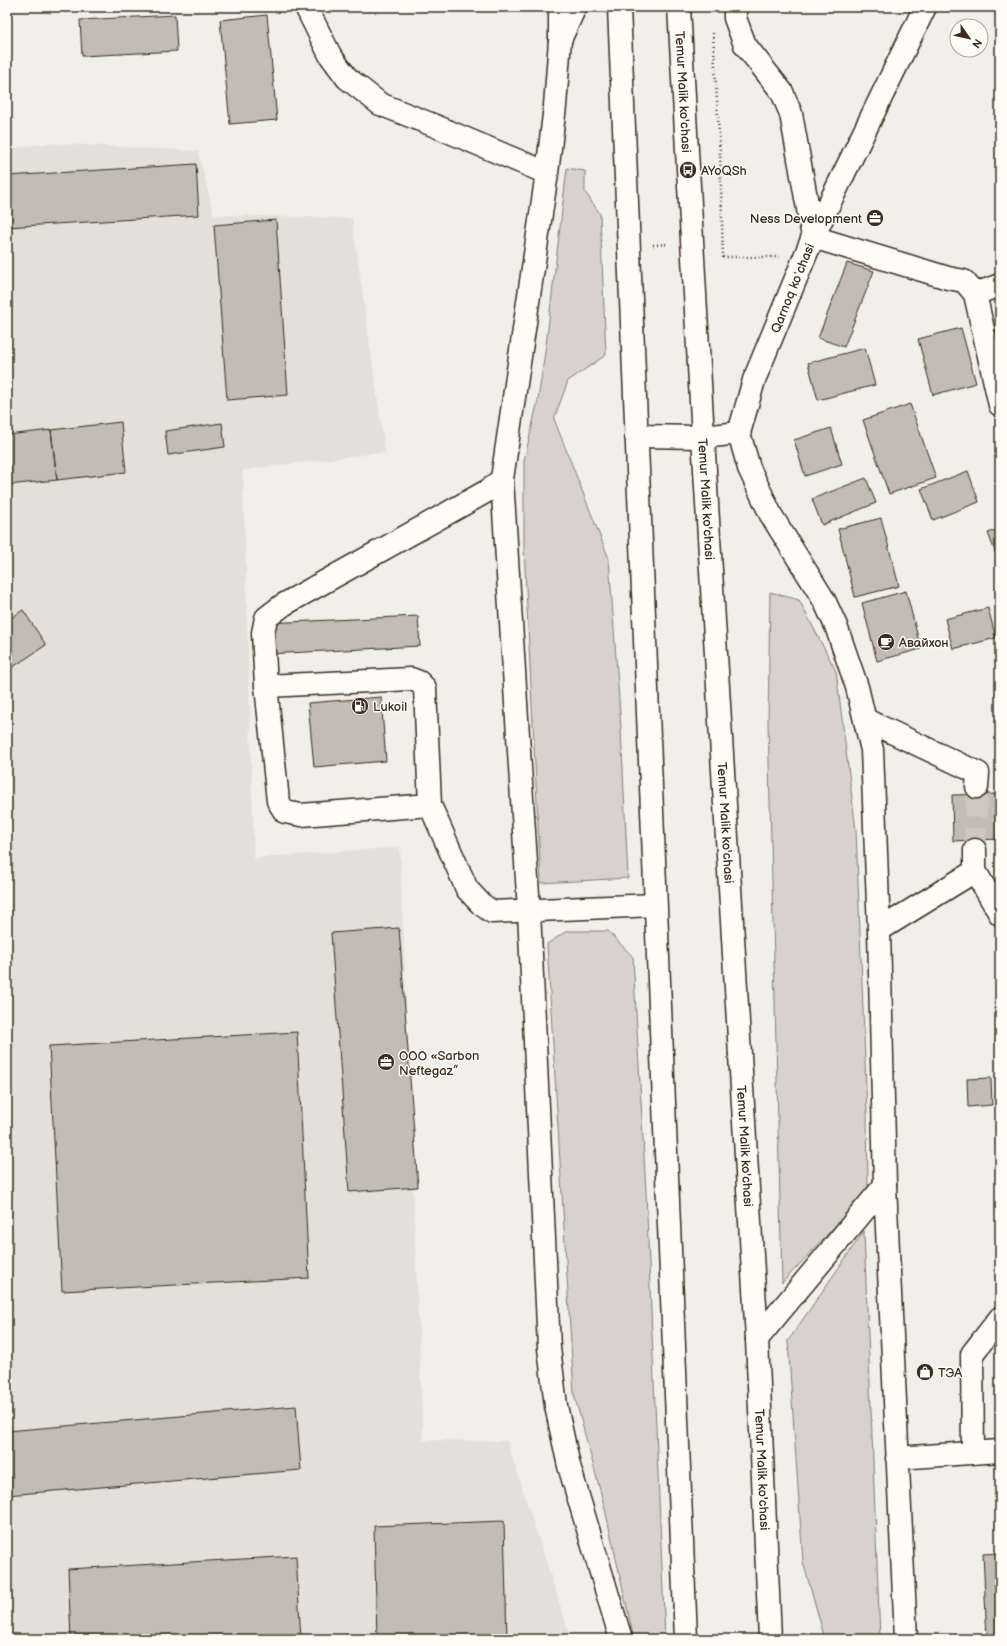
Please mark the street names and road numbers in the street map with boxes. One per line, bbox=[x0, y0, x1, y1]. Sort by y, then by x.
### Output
street label: Temur Malik ko'chasi bbox=[671, 31, 694, 153]
street label: Qarnoq koʻchasi bbox=[768, 241, 818, 336]
street label: Temur Malik ko'chasi bbox=[694, 438, 717, 561]
street label: Temur Malik ko'chasi bbox=[713, 761, 737, 884]
street label: Temur Malik ko'chasi bbox=[733, 1085, 756, 1207]
street label: Temur Malik ko'chasi bbox=[751, 1408, 772, 1531]

